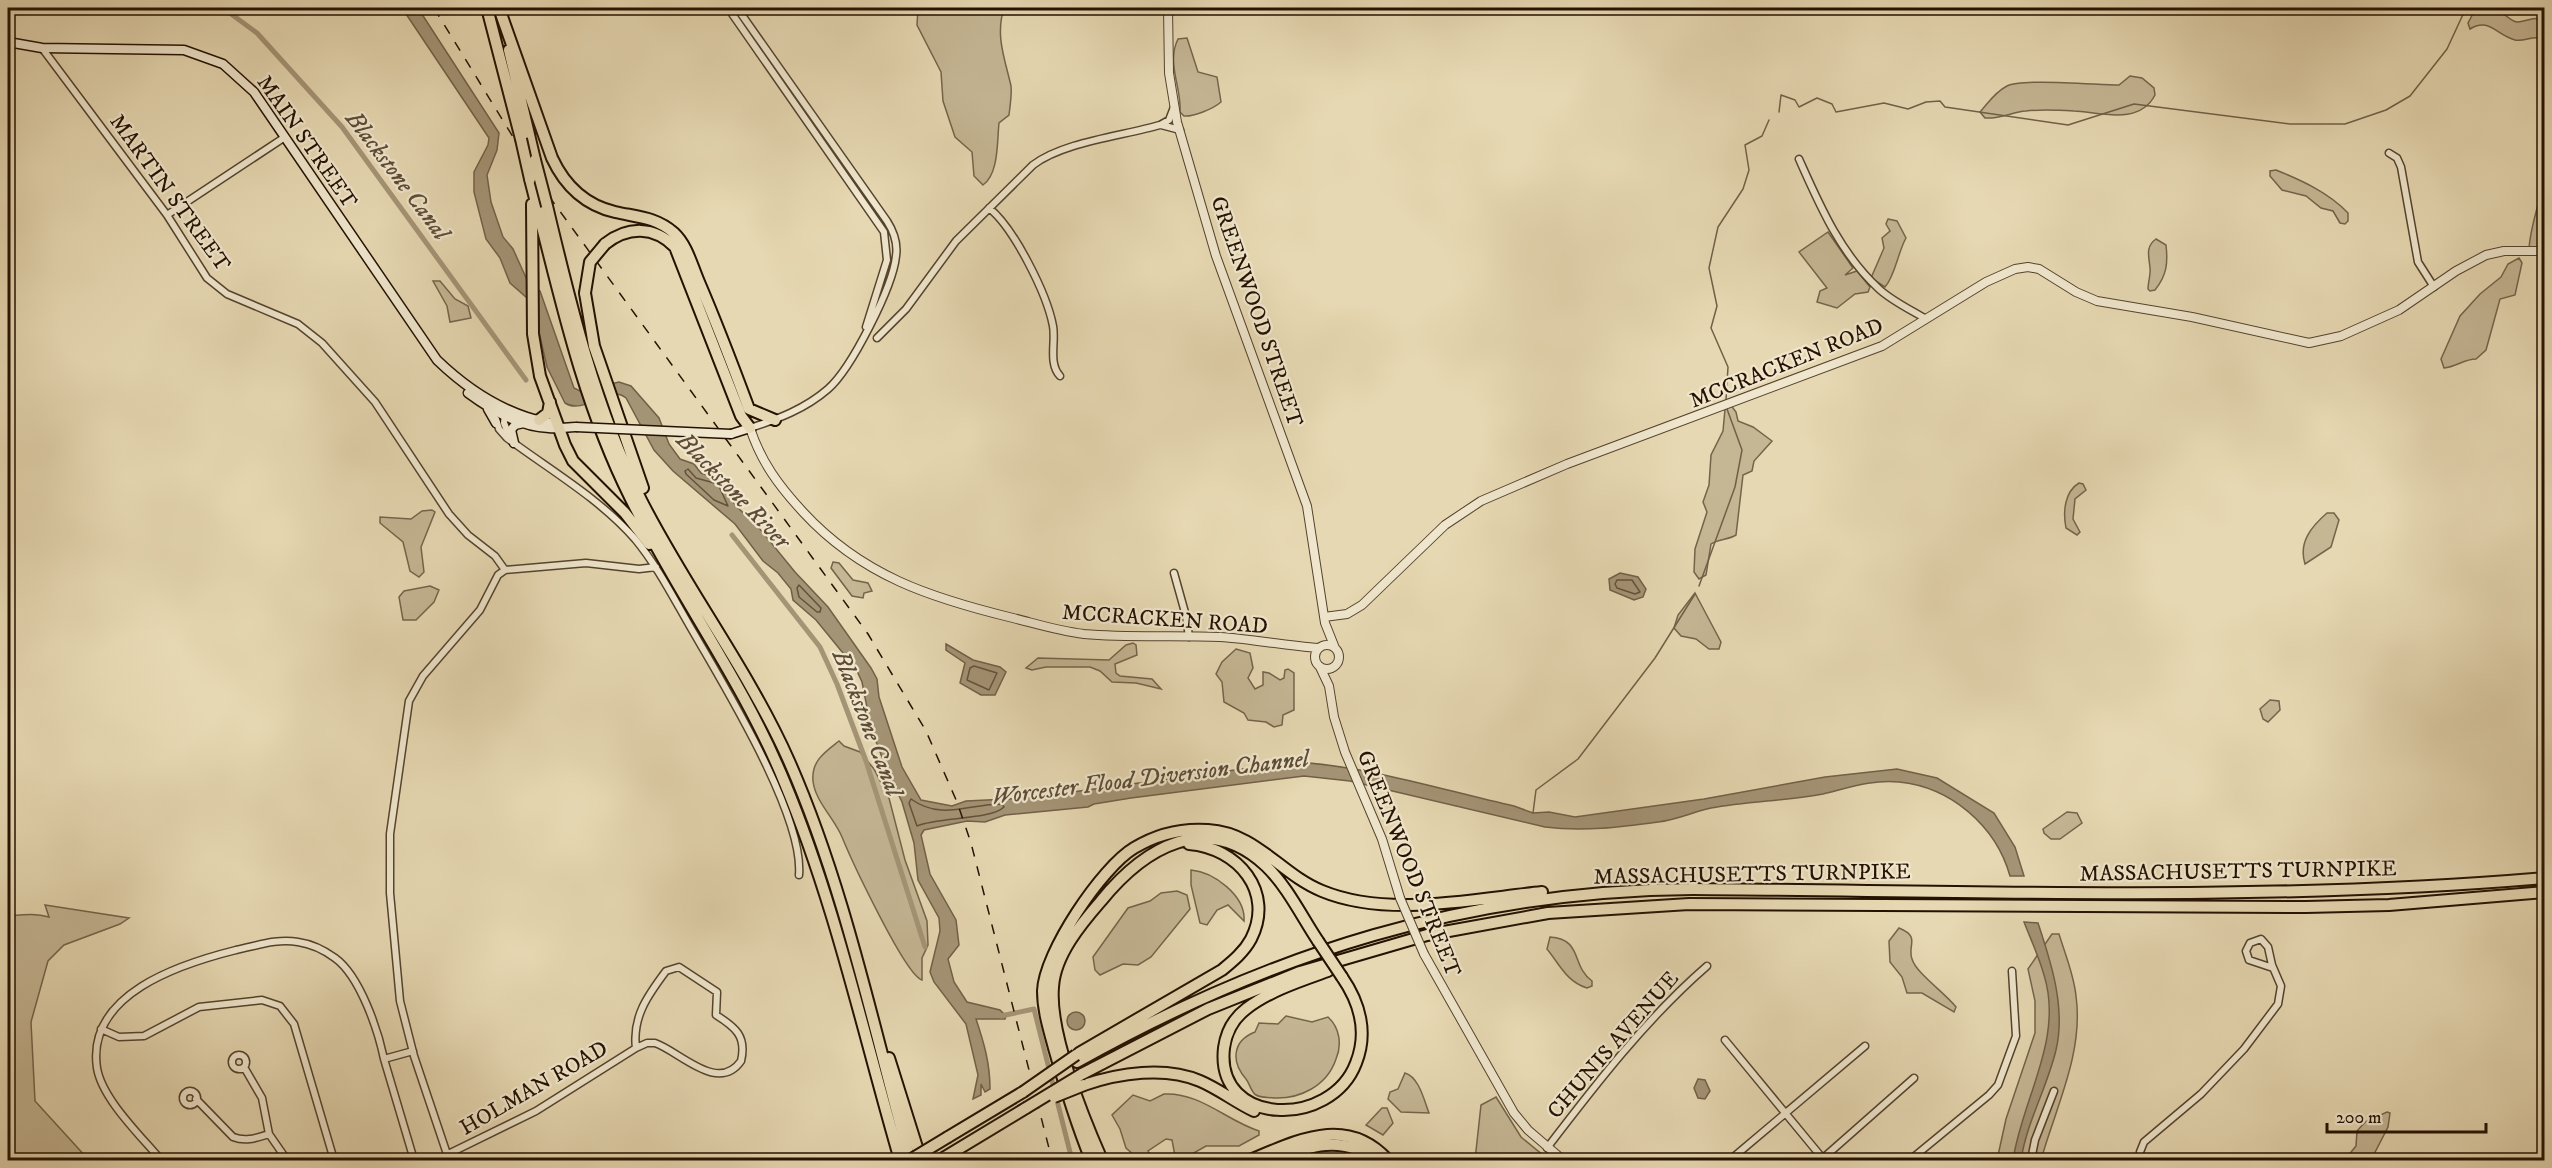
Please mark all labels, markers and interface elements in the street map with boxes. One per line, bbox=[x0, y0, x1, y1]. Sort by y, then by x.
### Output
street label: MAIN STREET bbox=[251, 70, 363, 214]
water label: Blackstone Canal bbox=[338, 104, 457, 248]
street label: MARTIN STREET bbox=[104, 109, 236, 277]
street label: GREENWOOD STREET bbox=[1204, 193, 1309, 431]
street label: MCCRACKEN ROAD bbox=[1686, 312, 1887, 415]
water label: Blackstone River bbox=[669, 425, 798, 557]
street label: MCCRACKEN ROAD bbox=[1061, 599, 1269, 640]
water label: Blackstone Canal bbox=[825, 645, 910, 803]
water label: Worcester Flood Diversion Channel bbox=[990, 743, 1313, 812]
street label: GREENWOOD STREET bbox=[1351, 746, 1467, 981]
street label: MASSACHUSETTS TURNPIKE bbox=[2079, 855, 2397, 888]
street label: MASSACHUSETTS TURNPIKE bbox=[1593, 858, 1911, 891]
street label: CHUNIS AVENUE bbox=[1542, 966, 1685, 1124]
street label: HOLMAN ROAD bbox=[455, 1035, 613, 1142]
scale bar bbox=[2327, 1096, 2486, 1134]
text: 200 m bbox=[2336, 1107, 2382, 1129]

